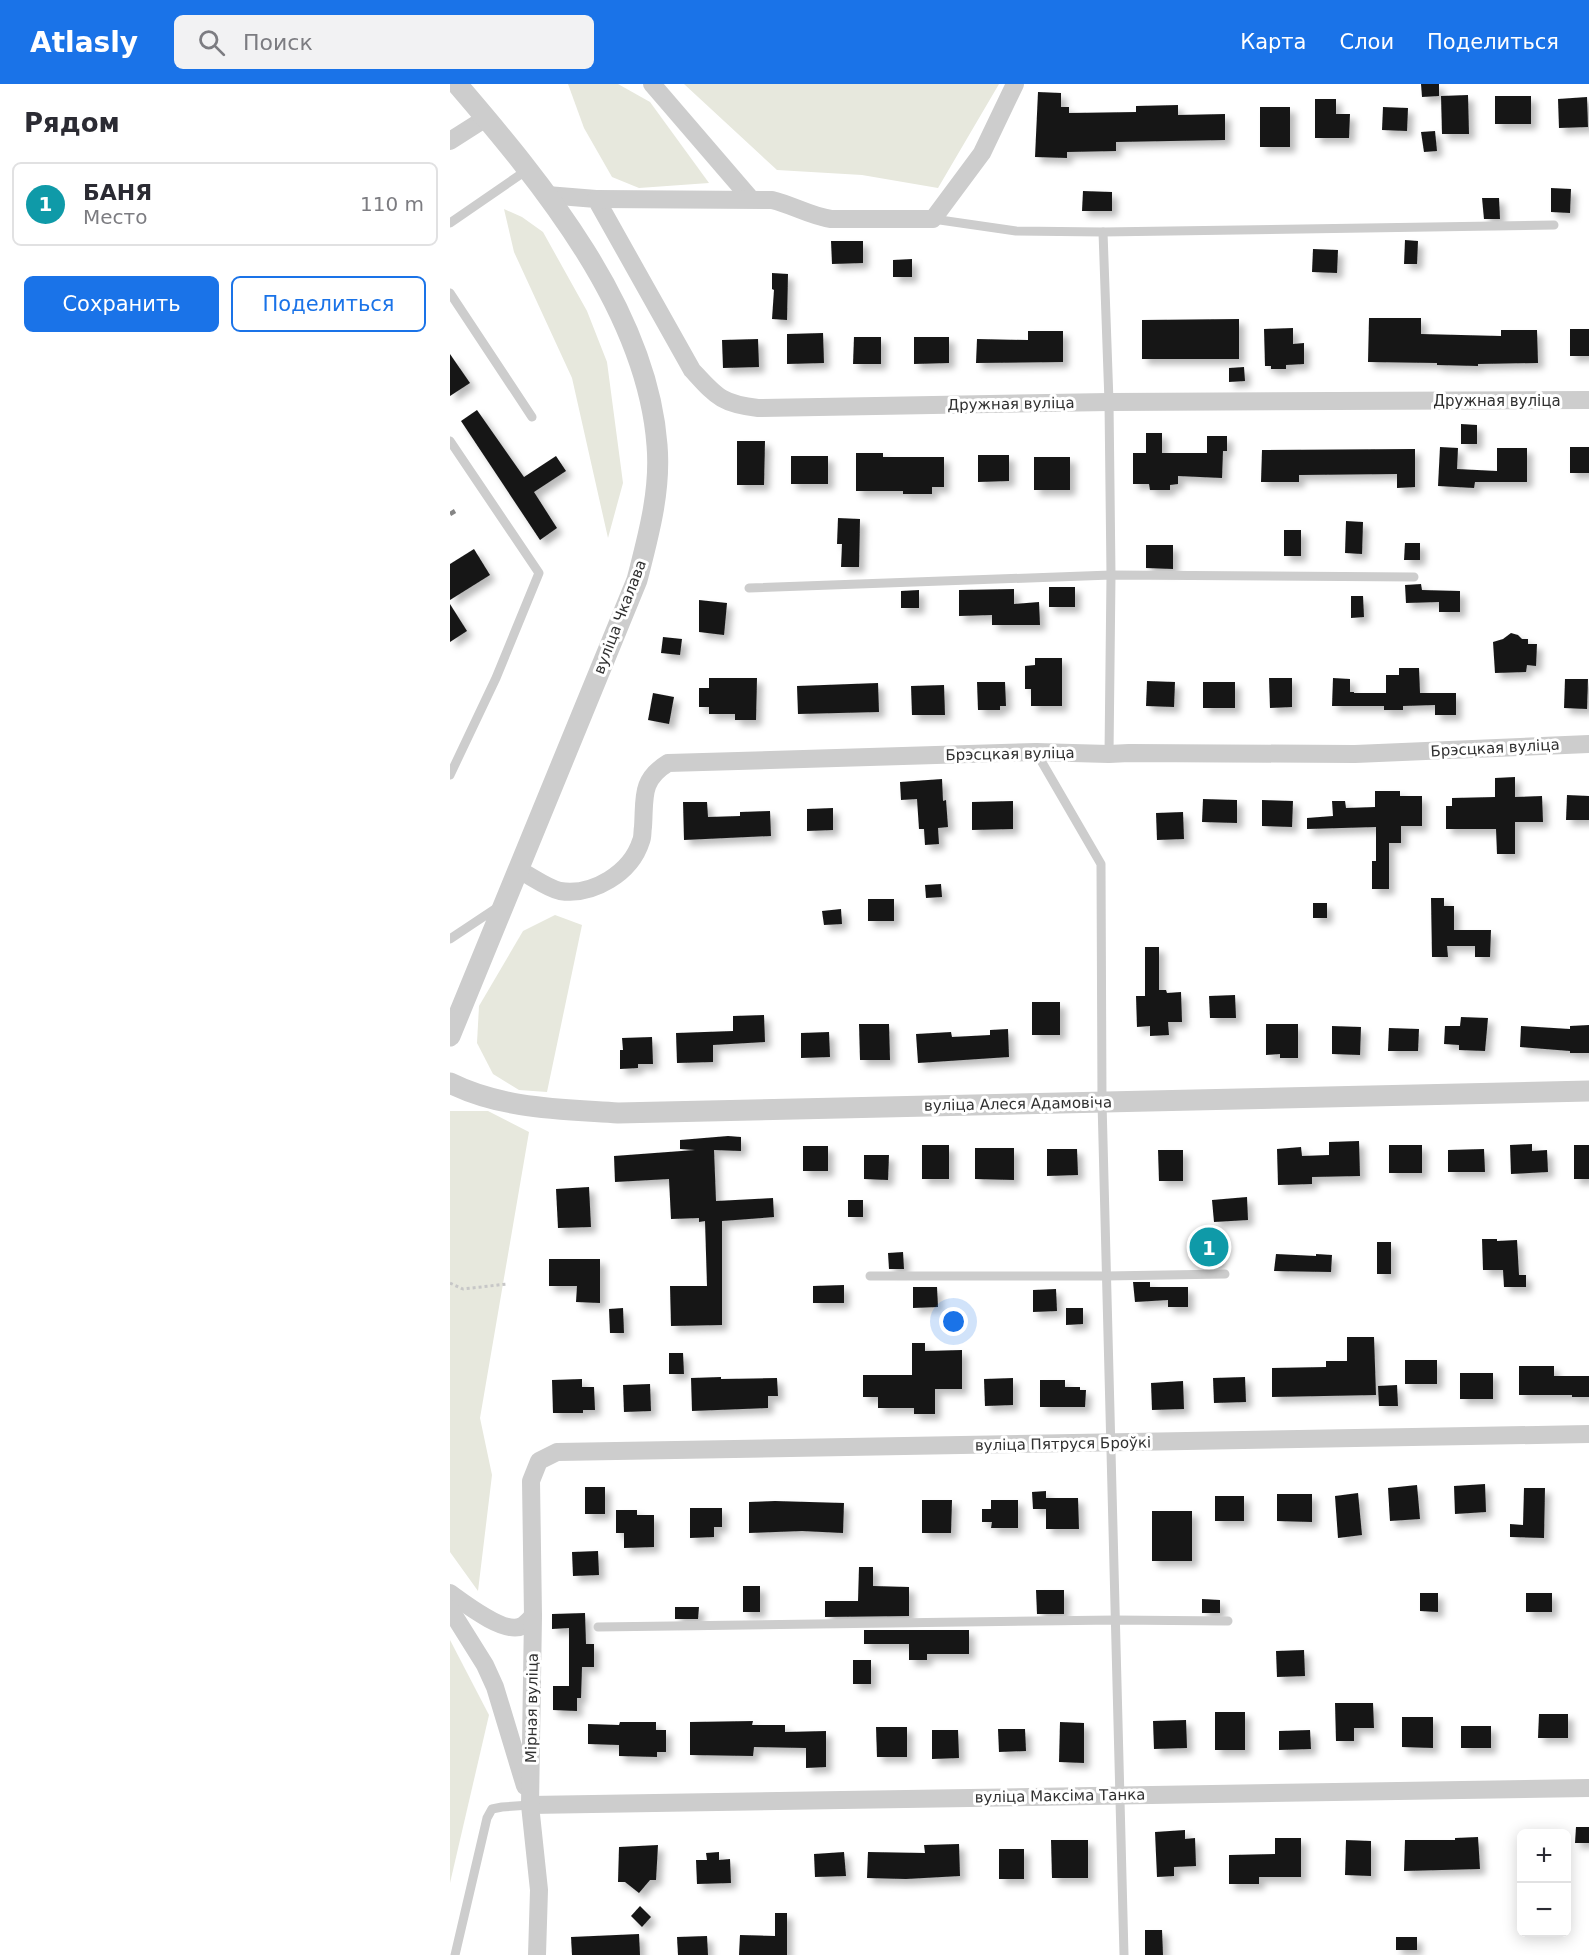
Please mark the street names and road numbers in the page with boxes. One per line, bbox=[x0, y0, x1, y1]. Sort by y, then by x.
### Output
street label: Дружная вуліца bbox=[1433, 392, 1561, 410]
street label: Дружная вуліца bbox=[947, 394, 1075, 414]
street label: вуліца Чкалава bbox=[590, 557, 650, 677]
street label: Брэсцкая вуліца bbox=[1430, 736, 1560, 760]
street label: Брэсцкая вуліца bbox=[945, 744, 1075, 764]
street label: вуліца Алеся Адамовіча bbox=[924, 1093, 1112, 1115]
street label: вуліца Пятруся Броўкі bbox=[975, 1433, 1151, 1455]
street label: Мірная вуліца bbox=[522, 1653, 542, 1763]
street label: вуліца Максіма Танка bbox=[974, 1786, 1146, 1806]

